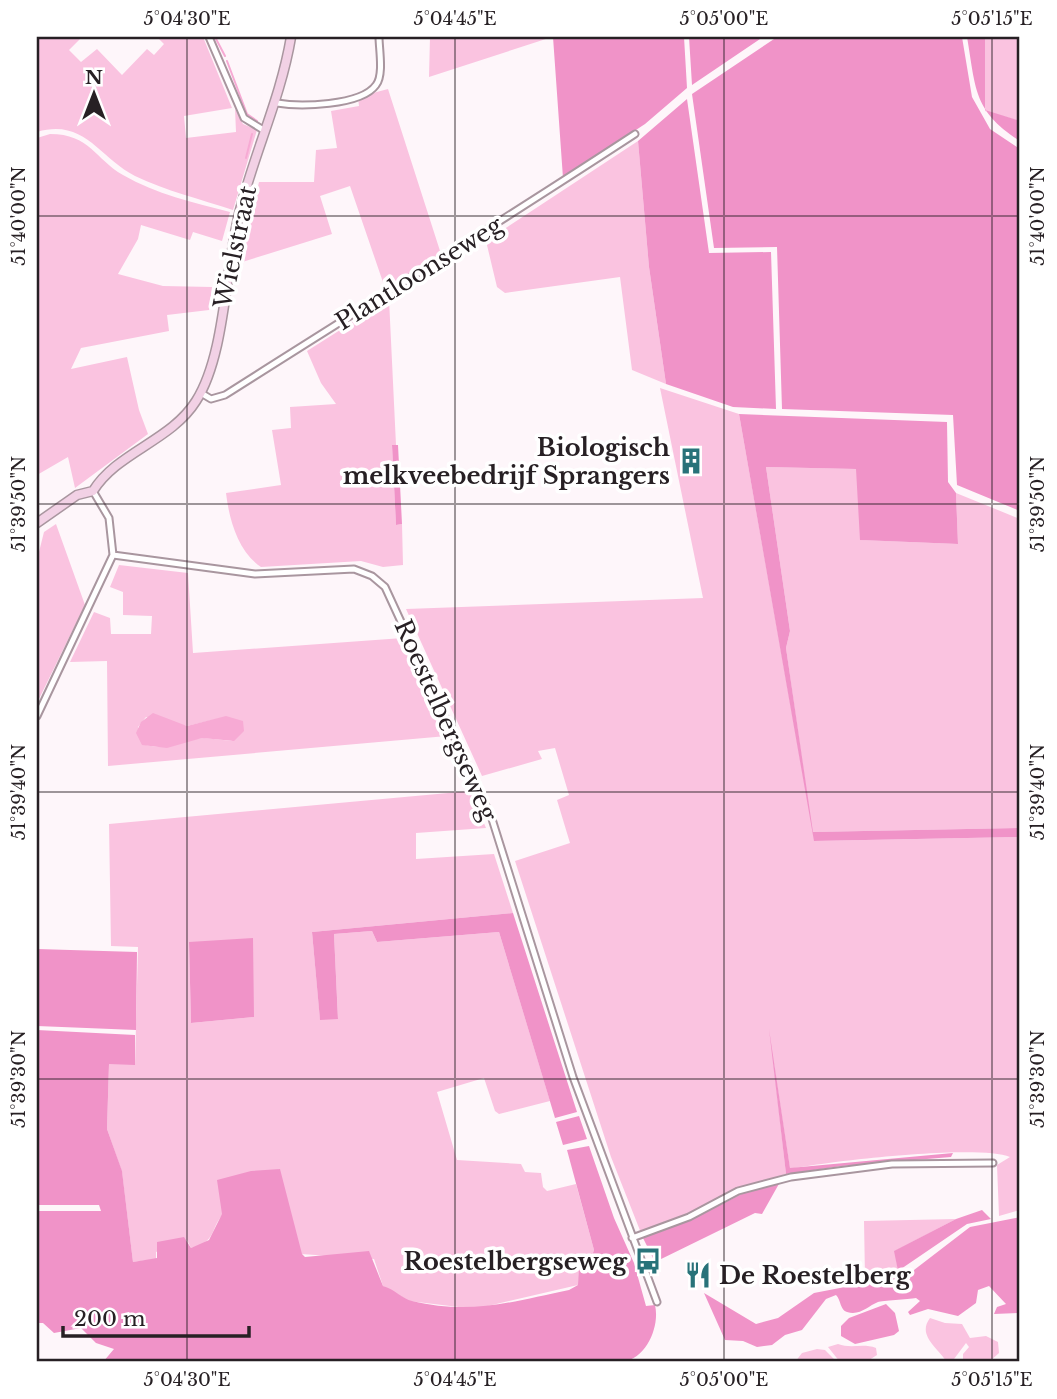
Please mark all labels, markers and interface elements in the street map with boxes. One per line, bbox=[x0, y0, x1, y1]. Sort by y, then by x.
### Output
text: 5°04'30"E bbox=[143, 8, 231, 30]
text: 5°04'45"E bbox=[413, 8, 497, 30]
text: 5°05'00"E bbox=[680, 8, 768, 30]
text: 5°05'15"E bbox=[951, 8, 1033, 30]
north arrow bbox=[60, 60, 130, 130]
text: N bbox=[85, 66, 103, 89]
text: 51°40'00"N bbox=[8, 166, 30, 266]
text: 51°40'00"N bbox=[1027, 166, 1049, 266]
street label: Wielstraat bbox=[208, 183, 262, 312]
street label: Plantloonseweg bbox=[330, 210, 508, 336]
place label: Biologisch melkveebedrijf Sprangers bbox=[343, 433, 670, 490]
building icon: Biologisch melkveebedrijf Sprangers bbox=[676, 446, 706, 476]
text: 51°39'50"N bbox=[8, 456, 30, 552]
text: 51°39'50"N bbox=[1027, 456, 1049, 552]
street label: Roestelbergseweg bbox=[389, 615, 504, 826]
text: 51°39'40"N bbox=[8, 744, 30, 840]
text: 51°39'40"N bbox=[1027, 744, 1049, 840]
text: 51°39'30"N bbox=[8, 1030, 30, 1128]
text: 51°39'30"N bbox=[1027, 1030, 1049, 1128]
bus stop icon: Roestelbergseweg bbox=[633, 1246, 663, 1276]
place label: Roestelbergseweg bbox=[404, 1247, 628, 1276]
restaurant icon: De Roestelberg bbox=[683, 1260, 713, 1290]
place label: De Roestelberg bbox=[719, 1261, 912, 1290]
scale bar bbox=[63, 1294, 248, 1338]
text: 200 m bbox=[74, 1306, 146, 1332]
text: 5°04'30"E bbox=[143, 1369, 231, 1391]
text: 5°04'45"E bbox=[413, 1369, 497, 1391]
text: 5°05'00"E bbox=[680, 1369, 768, 1391]
text: 5°05'15"E bbox=[951, 1369, 1033, 1391]

